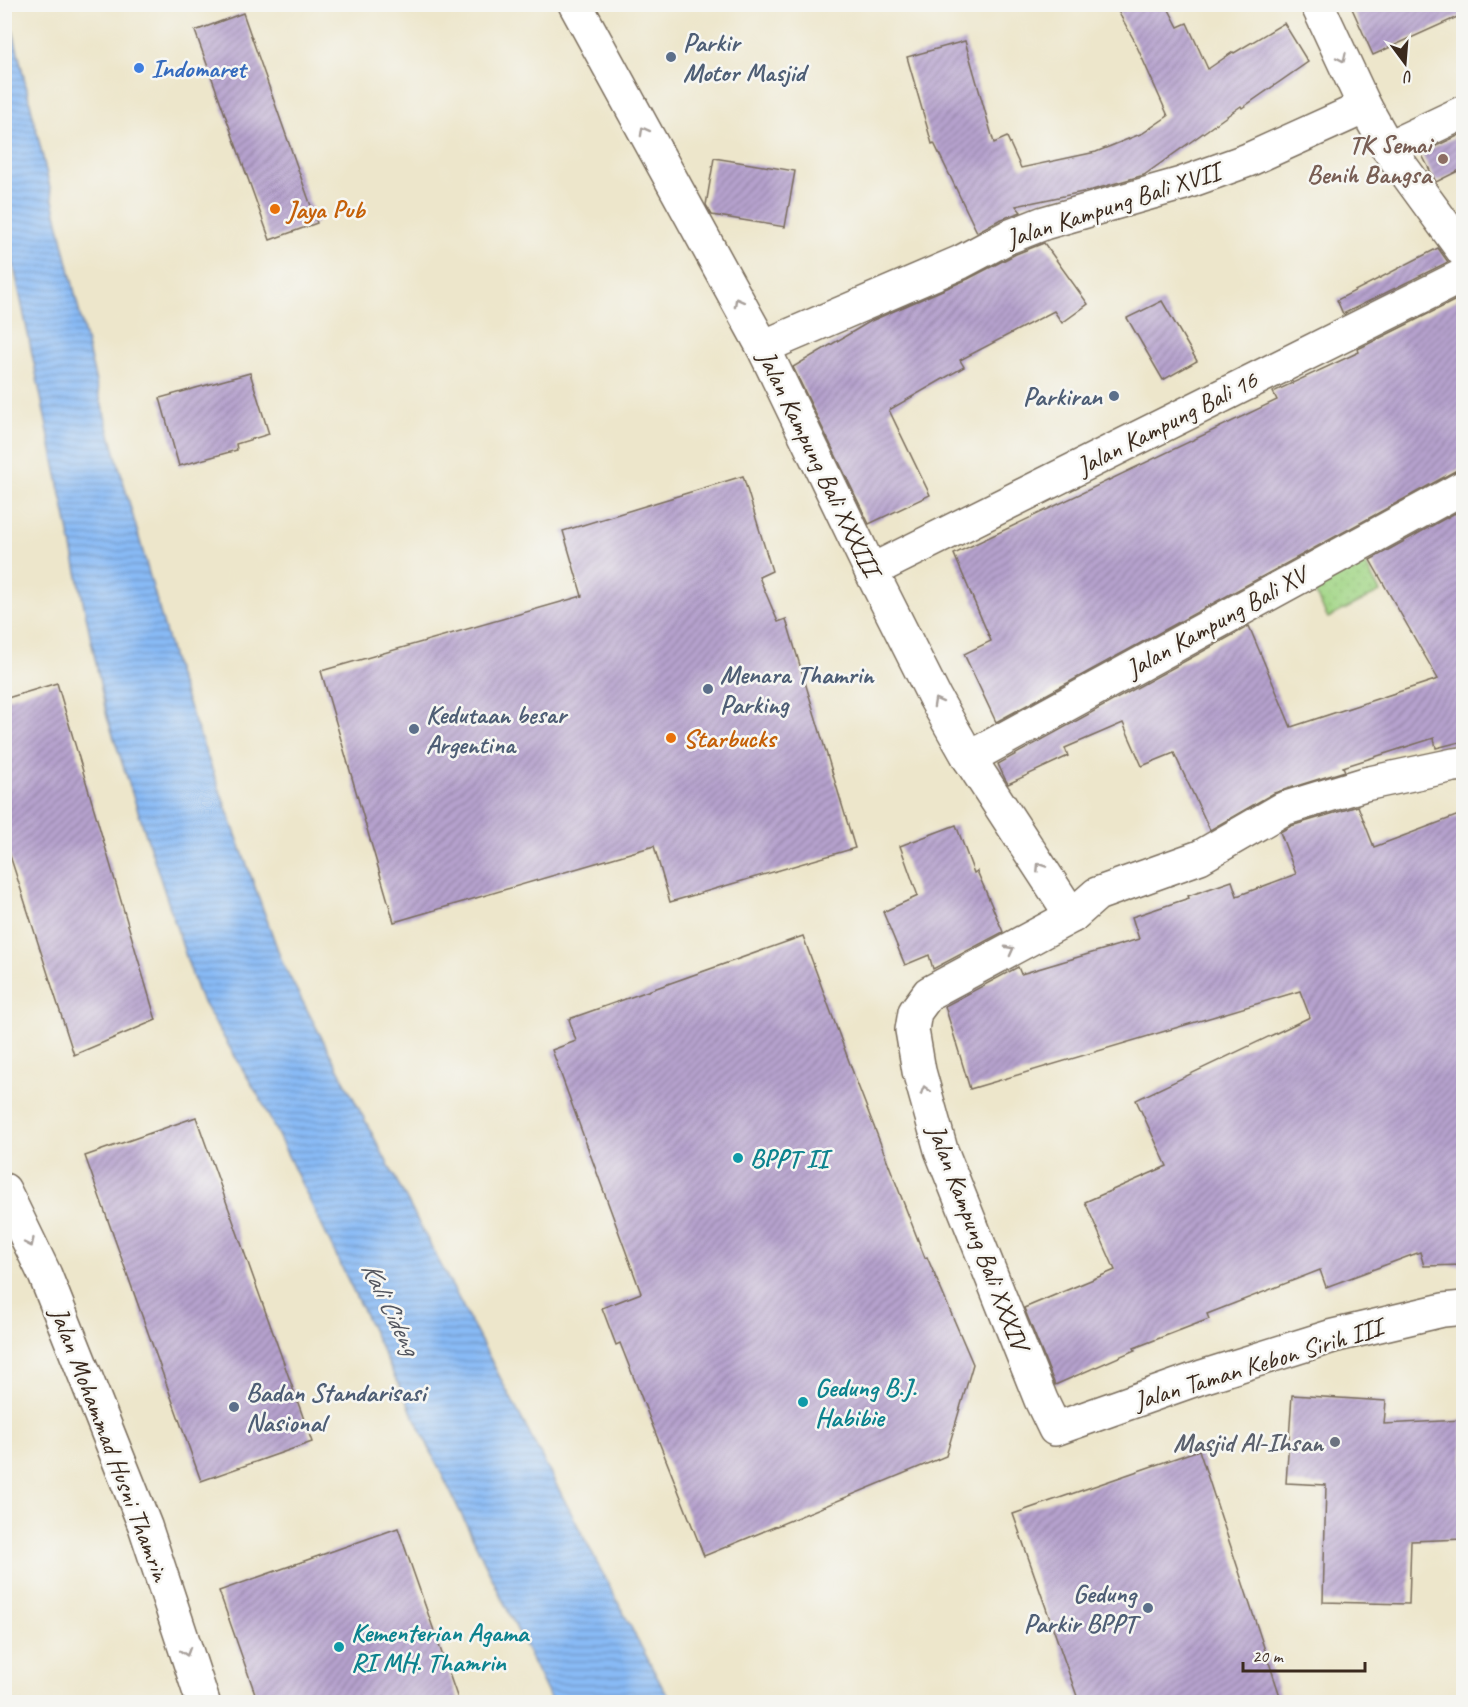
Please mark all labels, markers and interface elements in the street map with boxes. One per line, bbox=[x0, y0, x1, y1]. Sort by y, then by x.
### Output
place label: Parkir Motor Masjid bbox=[683, 26, 810, 89]
north arrow bbox=[1375, 33, 1435, 93]
marker: Parkir Motor Masjid bbox=[664, 50, 678, 64]
one-way arrow bbox=[1334, 51, 1346, 62]
place label: Indomaret bbox=[151, 52, 249, 85]
marker: Indomaret bbox=[132, 61, 146, 75]
text: U bbox=[1399, 66, 1415, 88]
one-way arrow bbox=[640, 127, 651, 137]
place label: TK Semai Benih Bangsa bbox=[1307, 128, 1435, 191]
marker: TK Semai Benih Bangsa bbox=[1436, 152, 1450, 166]
street label: Jalan Kampung Bali XVII bbox=[1000, 153, 1229, 256]
place label: Jaya Pub bbox=[285, 193, 366, 226]
marker: Jaya Pub bbox=[268, 202, 282, 216]
one-way arrow bbox=[734, 298, 745, 308]
street label: Jalan Kampung Bali XXXIII bbox=[749, 343, 890, 586]
street label: Jalan Kampung Bali 16 bbox=[1069, 363, 1264, 484]
place label: Parkiran bbox=[1023, 380, 1103, 413]
marker: Parkiran bbox=[1107, 389, 1121, 403]
street label: Jalan Kampung Bali XV bbox=[1118, 556, 1317, 686]
place label: Menara Thamrin Parking bbox=[720, 658, 876, 721]
marker: Menara Thamrin Parking bbox=[701, 682, 715, 696]
place label: Kedutaan besar Argentina bbox=[426, 698, 568, 761]
one-way arrow bbox=[933, 698, 944, 708]
marker: Kedutaan besar Argentina bbox=[407, 722, 421, 736]
place label: Starbucks bbox=[683, 722, 778, 755]
marker: Starbucks bbox=[664, 731, 678, 745]
one-way arrow bbox=[1037, 863, 1048, 874]
one-way arrow bbox=[1003, 946, 1014, 957]
one-way arrow bbox=[920, 1085, 932, 1096]
street label: Jalan Kampung Bali XXXIV bbox=[919, 1118, 1038, 1359]
place label: BPPT II bbox=[750, 1142, 833, 1175]
marker: BPPT II bbox=[731, 1151, 745, 1165]
one-way arrow bbox=[22, 1237, 34, 1248]
water label: Kali Cideng bbox=[354, 1256, 430, 1363]
street label: Jalan Mohammad Husni Thamrin bbox=[42, 1300, 178, 1587]
street label: Jalan Taman Kebon Sirih III bbox=[1128, 1309, 1391, 1418]
place label: Gedung B.J. Habibie bbox=[815, 1371, 917, 1434]
place label: Badan Standarisasi Nasional bbox=[246, 1376, 429, 1439]
marker: Gedung B.J. Habibie bbox=[796, 1395, 810, 1409]
marker: Badan Standarisasi Nasional bbox=[227, 1400, 241, 1414]
place label: Masjid Al-Ihsan bbox=[1173, 1426, 1325, 1459]
marker: Masjid Al-Ihsan bbox=[1328, 1435, 1342, 1449]
place label: Gedung Parkir BPPT bbox=[1024, 1577, 1142, 1640]
marker: Gedung Parkir BPPT bbox=[1141, 1601, 1155, 1615]
place label: Kementerian Agama RI MH. Thamrin bbox=[351, 1616, 530, 1679]
scale bar bbox=[1243, 1635, 1364, 1673]
marker: Kementerian Agama RI MH. Thamrin bbox=[332, 1640, 346, 1654]
text: 20 m bbox=[1252, 1645, 1285, 1667]
one-way arrow bbox=[179, 1646, 191, 1657]

